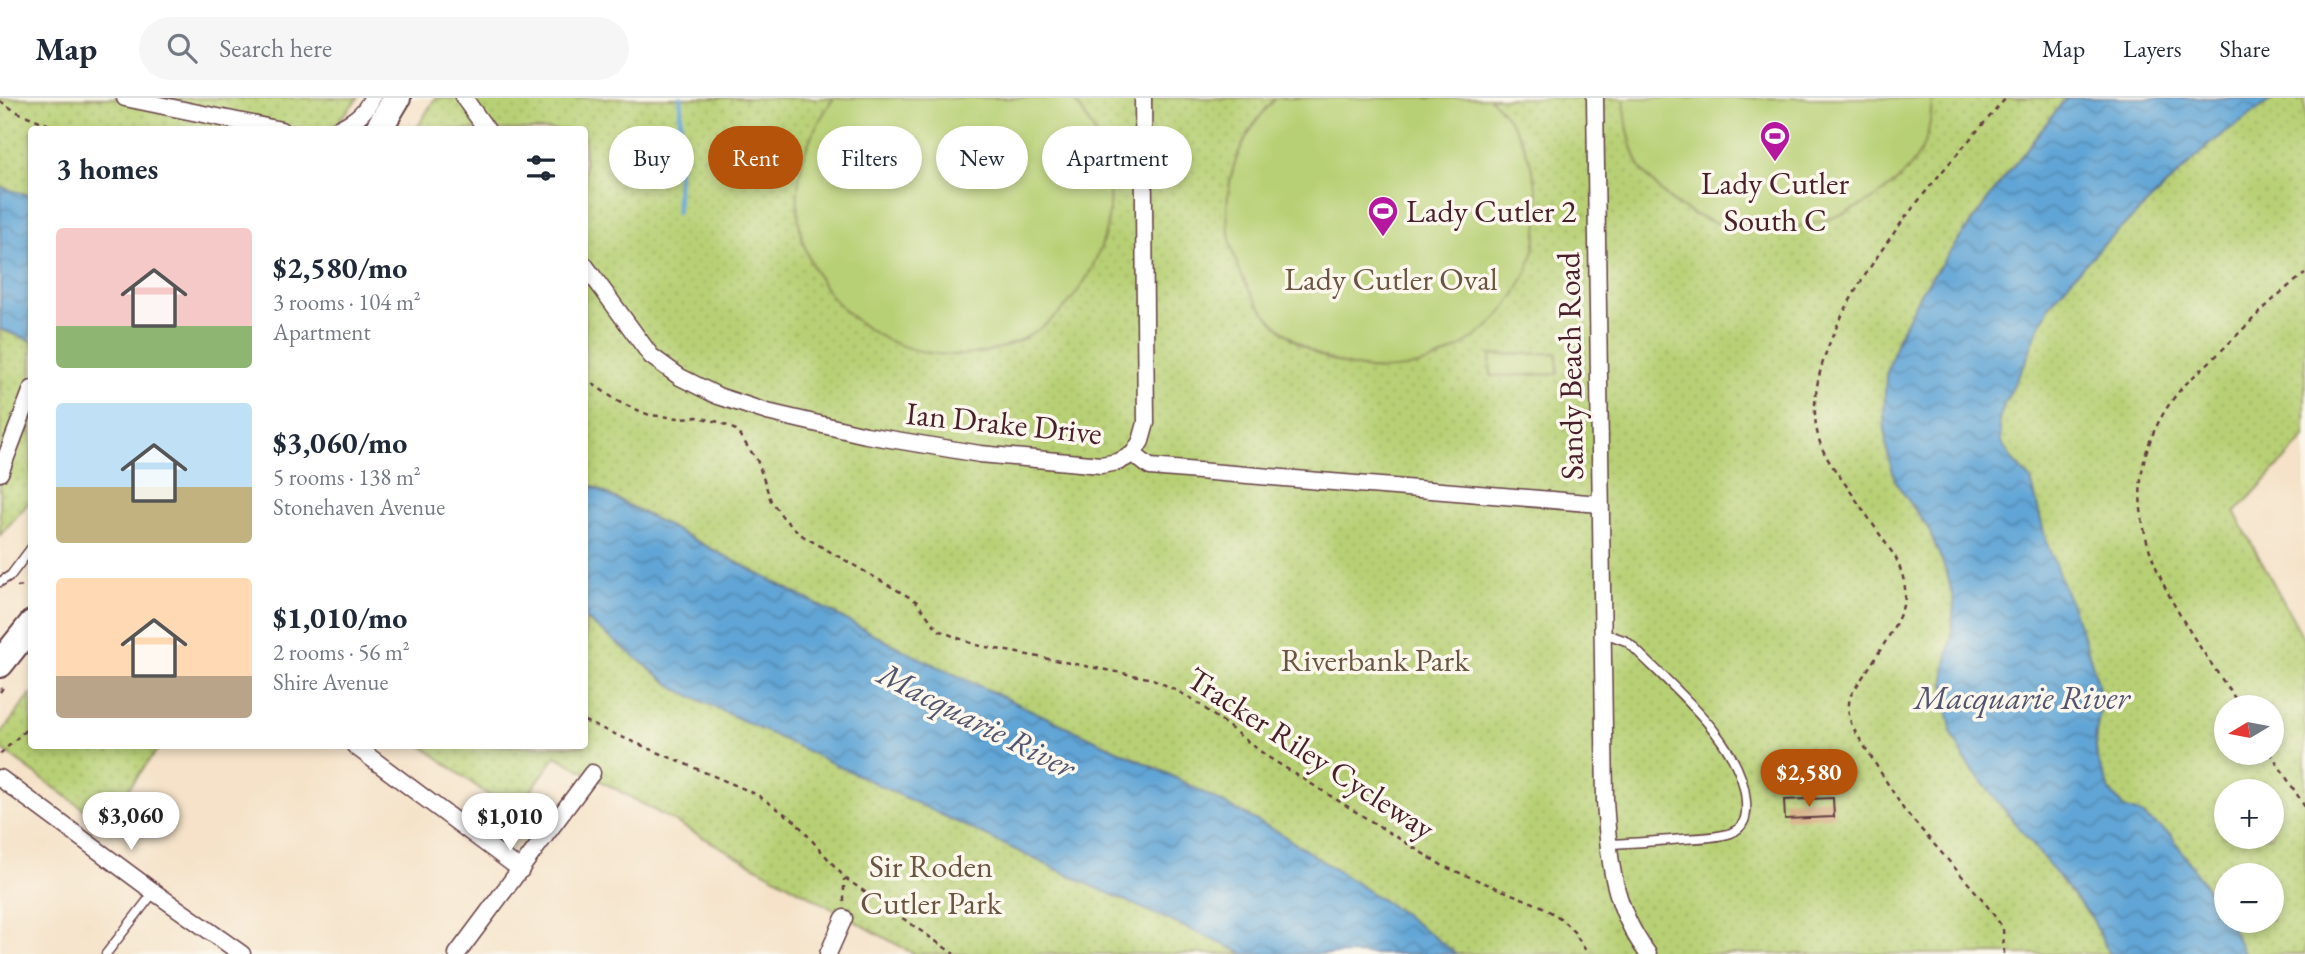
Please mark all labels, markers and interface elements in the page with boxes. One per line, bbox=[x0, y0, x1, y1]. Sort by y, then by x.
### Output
search box bbox=[139, 17, 629, 80]
text: Map bbox=[35, 27, 97, 70]
icon: search bbox=[163, 29, 201, 67]
text: Search here bbox=[219, 31, 332, 65]
text: Map bbox=[2042, 33, 2085, 64]
text: Layers bbox=[2123, 33, 2182, 64]
text: Share bbox=[2220, 33, 2270, 64]
sports icon: Lady Cutler South C bbox=[1758, 119, 1792, 163]
chip: Buy bbox=[609, 126, 694, 189]
chip: Rent bbox=[708, 126, 803, 189]
chip: Filters bbox=[817, 126, 922, 189]
chip: New bbox=[936, 126, 1028, 189]
chip: Apartment bbox=[1042, 126, 1192, 189]
text: 3 homes bbox=[56, 149, 158, 188]
icon: filters bbox=[522, 149, 560, 187]
place label: Lady Cutler South C bbox=[1701, 162, 1850, 241]
place label: Lady Cutler 2 bbox=[1406, 190, 1577, 232]
sports icon: Lady Cutler 2 bbox=[1366, 194, 1400, 238]
text: $2,580/mo bbox=[273, 248, 407, 287]
street label: Sandy Beach Road bbox=[1547, 251, 1593, 480]
icon: home bbox=[112, 256, 196, 340]
park label: Lady Cutler Oval bbox=[1284, 258, 1498, 300]
text: 3 rooms · 104 m² bbox=[273, 287, 421, 317]
text: Apartment bbox=[273, 317, 371, 347]
street label: Ian Drake Drive bbox=[904, 392, 1104, 454]
text: $3,060/mo bbox=[273, 423, 407, 462]
icon: home bbox=[112, 431, 196, 515]
text: 5 rooms · 138 m² bbox=[273, 462, 421, 492]
text: Stonehaven Avenue bbox=[273, 492, 445, 522]
text: $1,010/mo bbox=[273, 598, 407, 637]
icon: home bbox=[112, 606, 196, 690]
text: 2 rooms · 56 m² bbox=[273, 637, 410, 667]
park label: Riverbank Park bbox=[1281, 639, 1470, 681]
water label: Macquarie River bbox=[869, 651, 1084, 789]
street label: Tracker Riley Cycleway bbox=[1179, 657, 1444, 849]
text: Shire Avenue bbox=[273, 667, 388, 697]
water label: Macquarie River bbox=[1912, 676, 2131, 719]
north arrow bbox=[2214, 695, 2284, 765]
map controls bbox=[2214, 695, 2284, 933]
pin: $2,580 bbox=[1752, 750, 1866, 809]
text: $2,580 bbox=[1777, 757, 1841, 787]
button: + bbox=[2214, 779, 2284, 849]
pin: $3,060 bbox=[74, 792, 188, 852]
pin: $1,010 bbox=[453, 794, 567, 853]
text: $3,060 bbox=[99, 800, 163, 830]
text: $1,010 bbox=[478, 801, 542, 831]
park label: Sir Roden Cutler Park bbox=[860, 845, 1003, 924]
button: − bbox=[2214, 863, 2284, 933]

